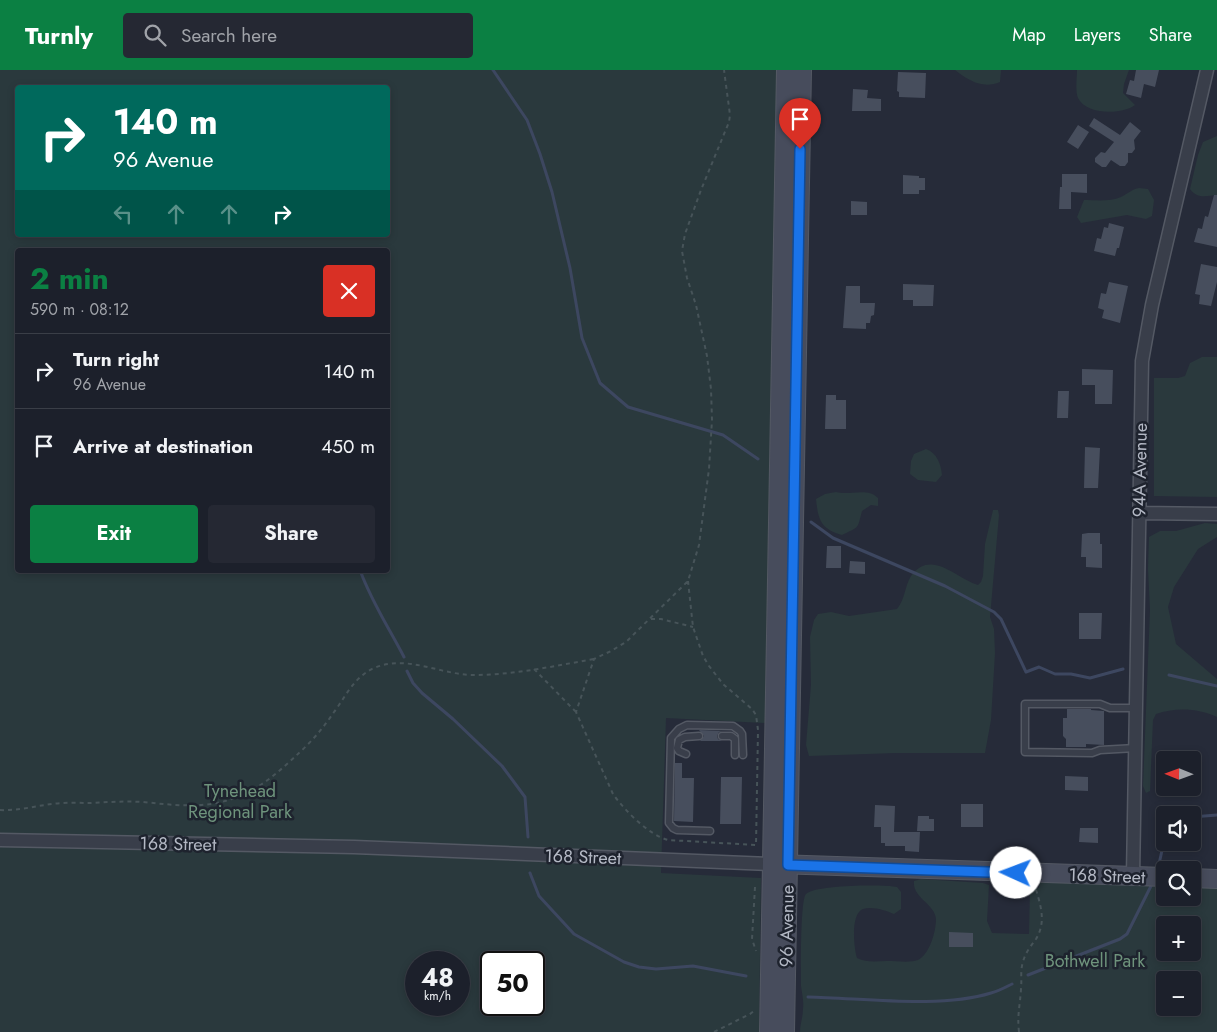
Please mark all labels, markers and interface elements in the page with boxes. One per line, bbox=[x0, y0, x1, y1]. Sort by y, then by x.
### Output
search box bbox=[123, 13, 473, 58]
text: Turnly bbox=[25, 18, 93, 53]
icon: search bbox=[141, 21, 169, 49]
text: Search here bbox=[181, 22, 277, 49]
text: Map bbox=[1012, 22, 1046, 48]
text: Layers bbox=[1074, 22, 1121, 48]
text: Share bbox=[1149, 22, 1192, 48]
text: 140 m bbox=[113, 97, 218, 147]
pin bbox=[779, 98, 821, 149]
icon: right bbox=[30, 105, 95, 170]
icon: arrive bbox=[786, 105, 814, 133]
text: 96 Avenue bbox=[113, 143, 213, 175]
icon: left bbox=[109, 200, 137, 228]
icon: ahead bbox=[162, 200, 190, 228]
icon: ahead bbox=[215, 200, 243, 228]
icon: right bbox=[268, 200, 296, 228]
text: 2 min bbox=[30, 257, 109, 300]
button: close bbox=[323, 265, 375, 317]
text: 590 m · 08:12 bbox=[30, 298, 129, 321]
text: Turn right bbox=[73, 346, 159, 373]
icon: right bbox=[30, 357, 58, 385]
text: 140 m bbox=[323, 358, 375, 385]
text: 96 Avenue bbox=[73, 373, 146, 396]
street label: 94A Avenue bbox=[1126, 423, 1154, 517]
icon: arrive bbox=[30, 432, 58, 460]
text: Arrive at destination bbox=[73, 433, 253, 460]
text: 450 m bbox=[321, 433, 375, 460]
button: Exit bbox=[30, 505, 198, 563]
button: Share bbox=[208, 505, 375, 563]
north arrow bbox=[1156, 751, 1201, 796]
map controls bbox=[1156, 751, 1201, 1016]
park label: Tynehead Regional Park bbox=[188, 778, 292, 825]
button: sound bbox=[1156, 806, 1201, 851]
street label: 168 Street bbox=[139, 830, 217, 858]
street label: 168 Street bbox=[544, 843, 622, 871]
position arrow bbox=[989, 846, 1041, 898]
button: search bbox=[1156, 861, 1201, 906]
street label: 168 Street bbox=[1068, 862, 1146, 890]
street label: 96 Avenue bbox=[773, 885, 801, 967]
button: + bbox=[1156, 916, 1201, 961]
park label: Bothwell Park bbox=[1045, 948, 1145, 974]
speed limit sign: 50 bbox=[480, 951, 545, 1016]
text: 48 bbox=[421, 959, 454, 995]
button: − bbox=[1156, 971, 1201, 1016]
text: km/h bbox=[424, 987, 451, 1005]

